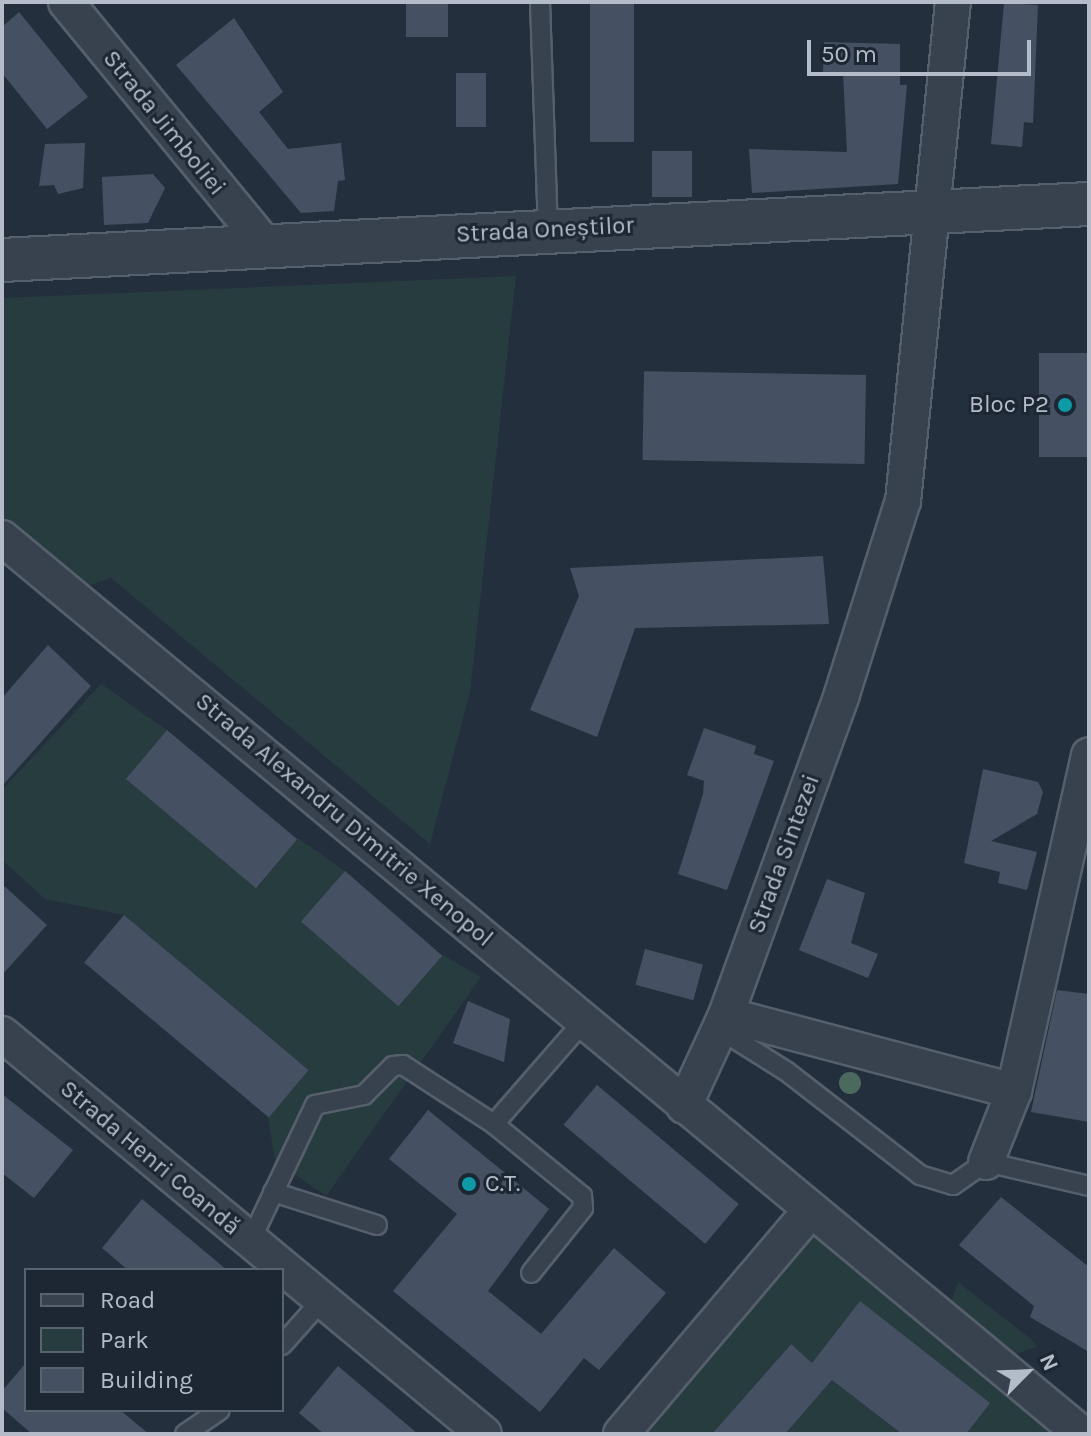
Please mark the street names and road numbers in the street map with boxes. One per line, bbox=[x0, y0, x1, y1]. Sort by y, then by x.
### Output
street label: Strada Jimboliei bbox=[97, 45, 231, 201]
street label: Strada Oneștilor bbox=[455, 211, 635, 249]
street label: Strada Alexandru Dimitrie Xenopol bbox=[190, 687, 498, 953]
street label: Strada Sintezei bbox=[742, 771, 826, 937]
street label: Strada Henri Coandă bbox=[54, 1074, 246, 1242]

